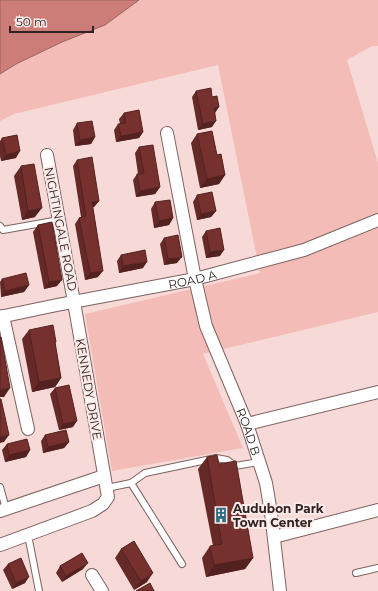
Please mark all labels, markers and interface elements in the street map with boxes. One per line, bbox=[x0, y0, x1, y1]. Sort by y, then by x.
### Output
scale bar bbox=[10, 8, 93, 34]
text: 50 m bbox=[16, 14, 47, 29]
street label: NIGHTINGALE ROAD bbox=[42, 166, 80, 292]
street label: ROAD A bbox=[167, 266, 218, 291]
street label: KENNEDY DRIVE bbox=[73, 337, 105, 441]
street label: ROAD B bbox=[234, 406, 264, 457]
place label: Audubon Park Town Center bbox=[232, 501, 324, 530]
building icon: Audubon Park Town Center bbox=[212, 506, 230, 524]

